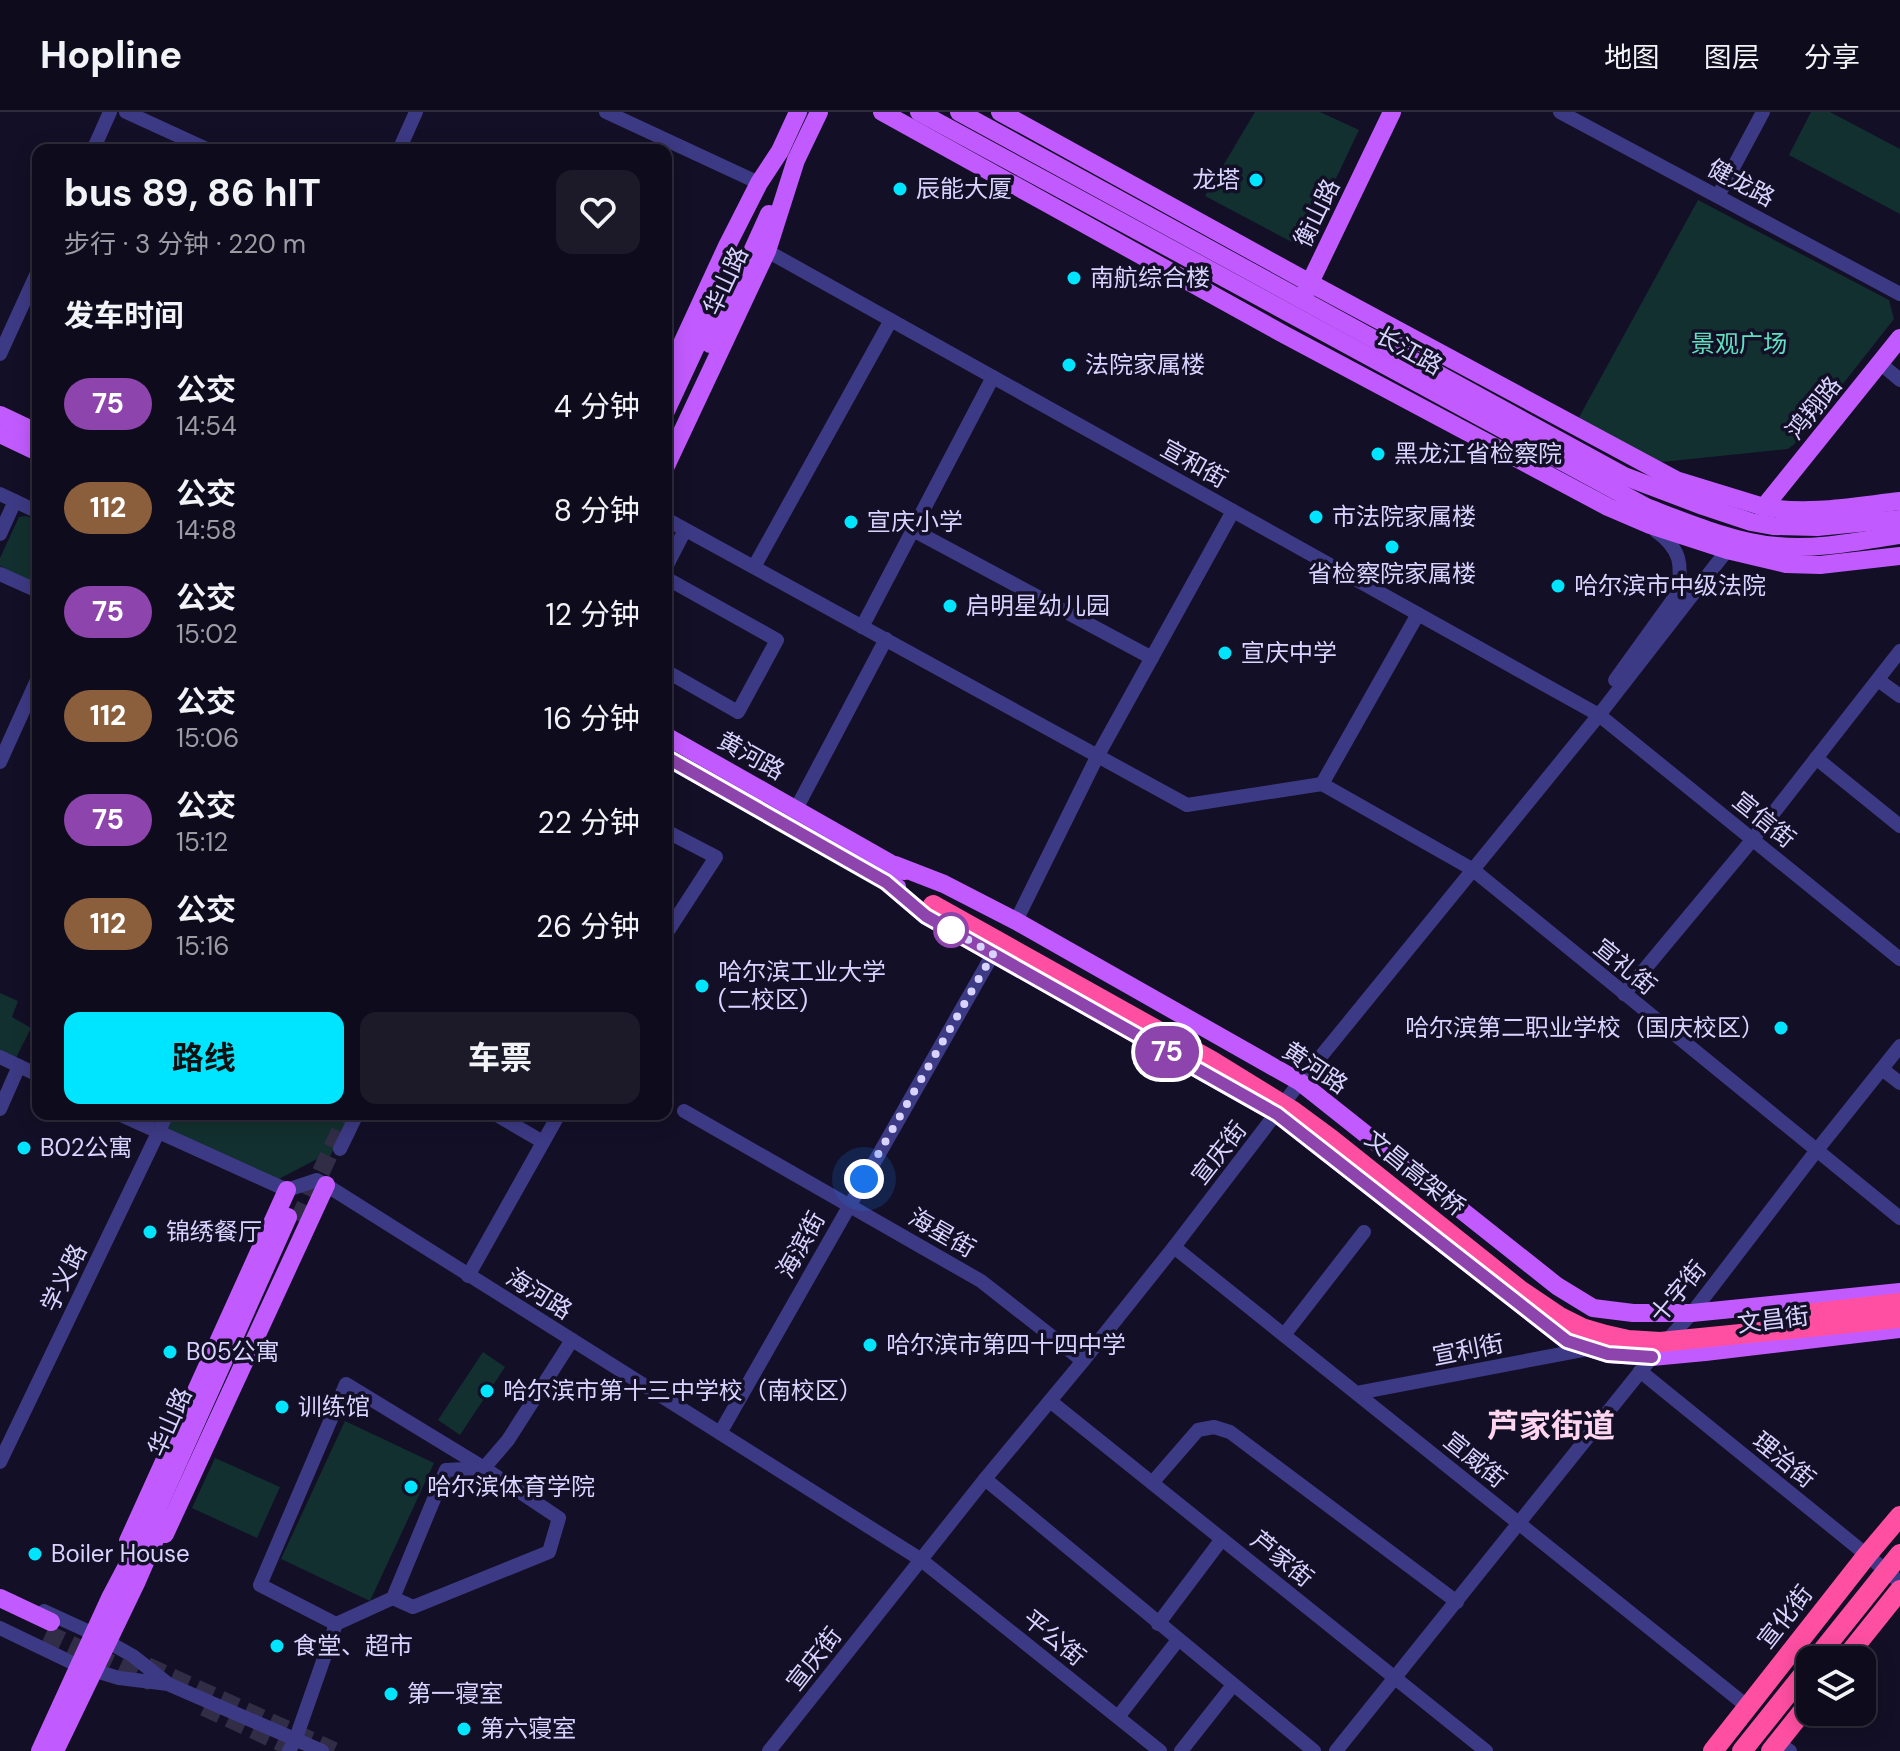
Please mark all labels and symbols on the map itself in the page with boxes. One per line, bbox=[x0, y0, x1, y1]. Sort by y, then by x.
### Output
street label: 健龙路 bbox=[1702, 152, 1780, 213]
place label: 龙塔 bbox=[1192, 164, 1240, 195]
marker: 龙塔 bbox=[1247, 171, 1265, 189]
place label: 辰能大厦 bbox=[916, 173, 1012, 204]
street label: 衡山路 bbox=[1287, 174, 1346, 252]
marker: 辰能大厦 bbox=[891, 180, 909, 198]
street label: 华山路 bbox=[696, 242, 755, 320]
place label: 南航综合楼 bbox=[1090, 262, 1210, 293]
marker: 南航综合楼 bbox=[1065, 269, 1083, 287]
street label: 长江路 bbox=[1370, 320, 1448, 382]
park label: 景观广场 bbox=[1691, 328, 1787, 359]
place label: 法院家属楼 bbox=[1085, 349, 1205, 380]
marker: 法院家属楼 bbox=[1060, 356, 1078, 374]
street label: 鸿翔路 bbox=[1779, 370, 1848, 445]
street label: 宣和街 bbox=[1155, 433, 1233, 495]
place label: 黑龙江省检察院 bbox=[1394, 438, 1562, 469]
marker: 黑龙江省检察院 bbox=[1369, 445, 1387, 463]
place label: 市法院家属楼 bbox=[1332, 501, 1476, 532]
place label: 宣庆小学 bbox=[867, 506, 963, 537]
marker: 市法院家属楼 bbox=[1307, 508, 1325, 526]
marker: 宣庆小学 bbox=[842, 513, 860, 531]
marker: 省检察院家属楼 bbox=[1383, 538, 1401, 556]
place label: 省检察院家属楼 bbox=[1308, 558, 1476, 589]
place label: 哈尔滨市中级法院 bbox=[1574, 570, 1766, 601]
marker: 哈尔滨市中级法院 bbox=[1549, 577, 1567, 595]
place label: 启明星幼儿园 bbox=[966, 590, 1110, 621]
marker: 启明星幼儿园 bbox=[941, 597, 959, 615]
place label: 宣庆中学 bbox=[1241, 637, 1337, 668]
marker: 宣庆中学 bbox=[1216, 644, 1234, 662]
street label: 黄河路 bbox=[712, 725, 790, 787]
street label: 宣信街 bbox=[1727, 785, 1802, 854]
unlabelled marker bbox=[934, 913, 968, 947]
street label: 宣礼街 bbox=[1588, 932, 1663, 1001]
place label: 哈尔滨工业大学 (二校区) bbox=[718, 956, 886, 1015]
marker: 哈尔滨工业大学 (二校区) bbox=[693, 977, 711, 995]
place label: 哈尔滨第二职业学校（国庆校区） bbox=[1405, 1012, 1765, 1043]
marker: 哈尔滨第二职业学校（国庆校区） bbox=[1772, 1019, 1790, 1037]
line badge: 75 bbox=[1131, 1026, 1203, 1078]
street label: 黄河路 bbox=[1277, 1035, 1354, 1101]
street label: 宣庆街 bbox=[1184, 1115, 1253, 1191]
street label: 文昌高架桥 bbox=[1359, 1123, 1472, 1222]
place label: B02公寓 bbox=[40, 1132, 132, 1163]
marker: B02公寓 bbox=[15, 1139, 33, 1157]
your location bbox=[844, 1159, 884, 1199]
street label: 海星街 bbox=[903, 1201, 981, 1264]
street label: 海滨街 bbox=[770, 1206, 832, 1284]
place label: 锦绣餐厅 bbox=[166, 1216, 262, 1247]
marker: 锦绣餐厅 bbox=[141, 1223, 159, 1241]
street label: 学义路 bbox=[34, 1239, 93, 1317]
street label: 十字街 bbox=[1643, 1254, 1713, 1329]
street label: 海河路 bbox=[501, 1261, 578, 1326]
street label: 文昌街 bbox=[1735, 1300, 1811, 1339]
street label: 宣利街 bbox=[1430, 1327, 1506, 1372]
place label: 哈尔滨市第四十四中学 bbox=[886, 1329, 1126, 1360]
place label: B05公寓 bbox=[186, 1336, 280, 1367]
marker: 哈尔滨市第四十四中学 bbox=[861, 1336, 879, 1354]
marker: B05公寓 bbox=[161, 1343, 179, 1361]
place label: 哈尔滨市第十三中学校（南校区） bbox=[503, 1375, 863, 1406]
marker: 哈尔滨市第十三中学校（南校区） bbox=[478, 1382, 496, 1400]
street label: 华山路 bbox=[141, 1383, 198, 1461]
place label: 训练馆 bbox=[298, 1391, 370, 1422]
marker: 训练馆 bbox=[273, 1398, 291, 1416]
district label: 芦家街道 bbox=[1487, 1405, 1615, 1447]
street label: 宣威街 bbox=[1438, 1425, 1513, 1494]
street label: 理治街 bbox=[1747, 1425, 1822, 1494]
place label: 哈尔滨体育学院 bbox=[427, 1471, 595, 1502]
marker: 哈尔滨体育学院 bbox=[402, 1478, 420, 1496]
street label: 芦家街 bbox=[1245, 1524, 1320, 1593]
place label: Boiler House bbox=[51, 1538, 190, 1569]
marker: Boiler House bbox=[26, 1545, 44, 1563]
street label: 宣化街 bbox=[1750, 1579, 1819, 1655]
street label: 平公街 bbox=[1017, 1603, 1092, 1672]
street label: 宣庆街 bbox=[779, 1621, 848, 1697]
place label: 食堂、超市 bbox=[293, 1630, 413, 1661]
marker: 食堂、超市 bbox=[268, 1637, 286, 1655]
place label: 第一寝室 bbox=[407, 1678, 503, 1709]
marker: 第一寝室 bbox=[382, 1685, 400, 1703]
place label: 第六寝室 bbox=[480, 1713, 576, 1744]
marker: 第六寝室 bbox=[455, 1720, 473, 1738]

